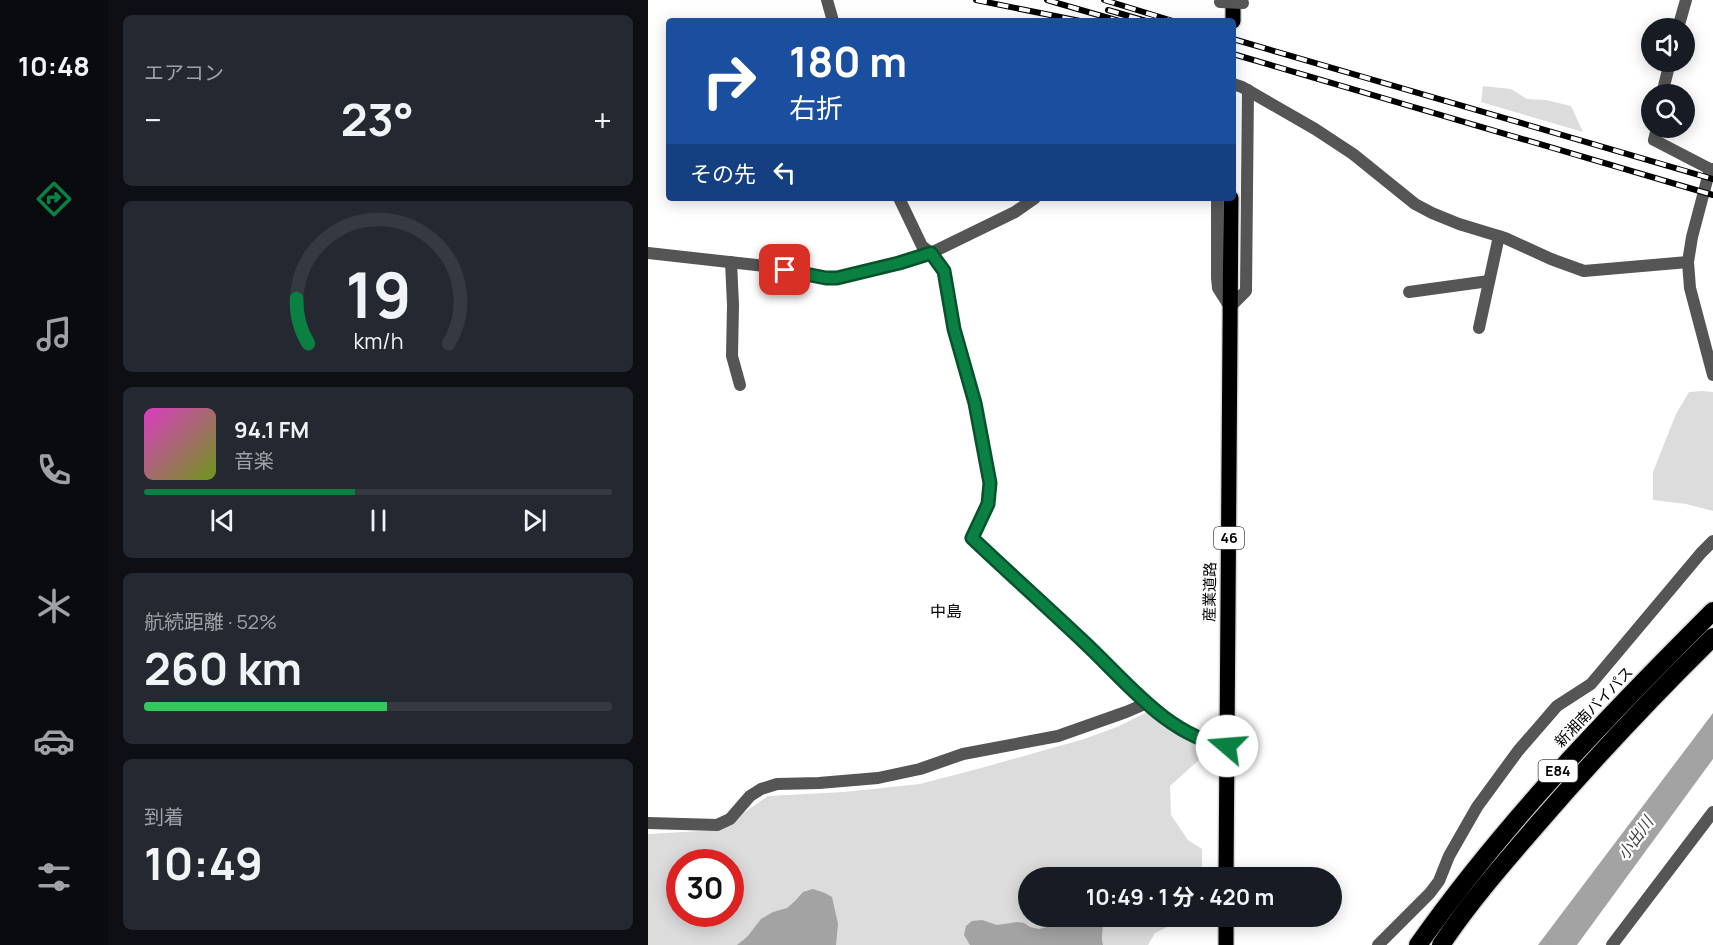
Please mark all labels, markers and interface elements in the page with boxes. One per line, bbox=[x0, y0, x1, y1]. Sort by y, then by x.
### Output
map controls bbox=[1641, 18, 1695, 138]
button: sound bbox=[1641, 18, 1695, 72]
text: 180 m bbox=[789, 32, 907, 90]
icon: right bbox=[690, 42, 768, 120]
text: 10:48 bbox=[18, 47, 90, 84]
text: エアコン bbox=[144, 59, 224, 86]
button: search bbox=[1641, 84, 1695, 138]
text: 23° bbox=[341, 88, 414, 150]
text: 右折 bbox=[789, 89, 843, 126]
text: − bbox=[144, 97, 162, 142]
text: + bbox=[593, 97, 612, 142]
icon: left bbox=[768, 156, 801, 189]
text: その先 bbox=[690, 159, 756, 189]
icon: directions bbox=[33, 178, 75, 220]
pin bbox=[759, 244, 810, 295]
text: 19 bbox=[345, 251, 411, 337]
icon: arrive bbox=[768, 253, 801, 286]
icon: music bbox=[33, 313, 75, 355]
text: km/h bbox=[353, 326, 403, 355]
text: 94.1 FM bbox=[234, 415, 309, 445]
text: 音楽 bbox=[234, 447, 274, 474]
icon: phone bbox=[33, 449, 75, 491]
icon: previous bbox=[206, 504, 239, 537]
icon: pause bbox=[362, 504, 395, 537]
icon: next bbox=[518, 504, 551, 537]
road number: 46 bbox=[1214, 527, 1244, 549]
street label: 産業道路 bbox=[1198, 562, 1221, 622]
icon: climate bbox=[33, 585, 75, 627]
district label: 中島 bbox=[930, 600, 962, 622]
text: 航続距離 · 52% bbox=[144, 608, 277, 635]
text: 260 km bbox=[144, 637, 302, 699]
street label: 新湘南バイパス bbox=[1550, 662, 1638, 752]
position arrow bbox=[1195, 714, 1259, 778]
icon: car bbox=[33, 720, 75, 762]
road number: E84 bbox=[1538, 760, 1578, 782]
text: 到着 bbox=[144, 803, 184, 830]
water label: 小出川 bbox=[1612, 811, 1659, 864]
text: 10:49 bbox=[144, 832, 263, 894]
speed limit sign: 30 bbox=[666, 849, 744, 927]
icon: filters bbox=[33, 856, 75, 898]
text: 10:49 · 1 分 · 420 m bbox=[1086, 882, 1274, 912]

